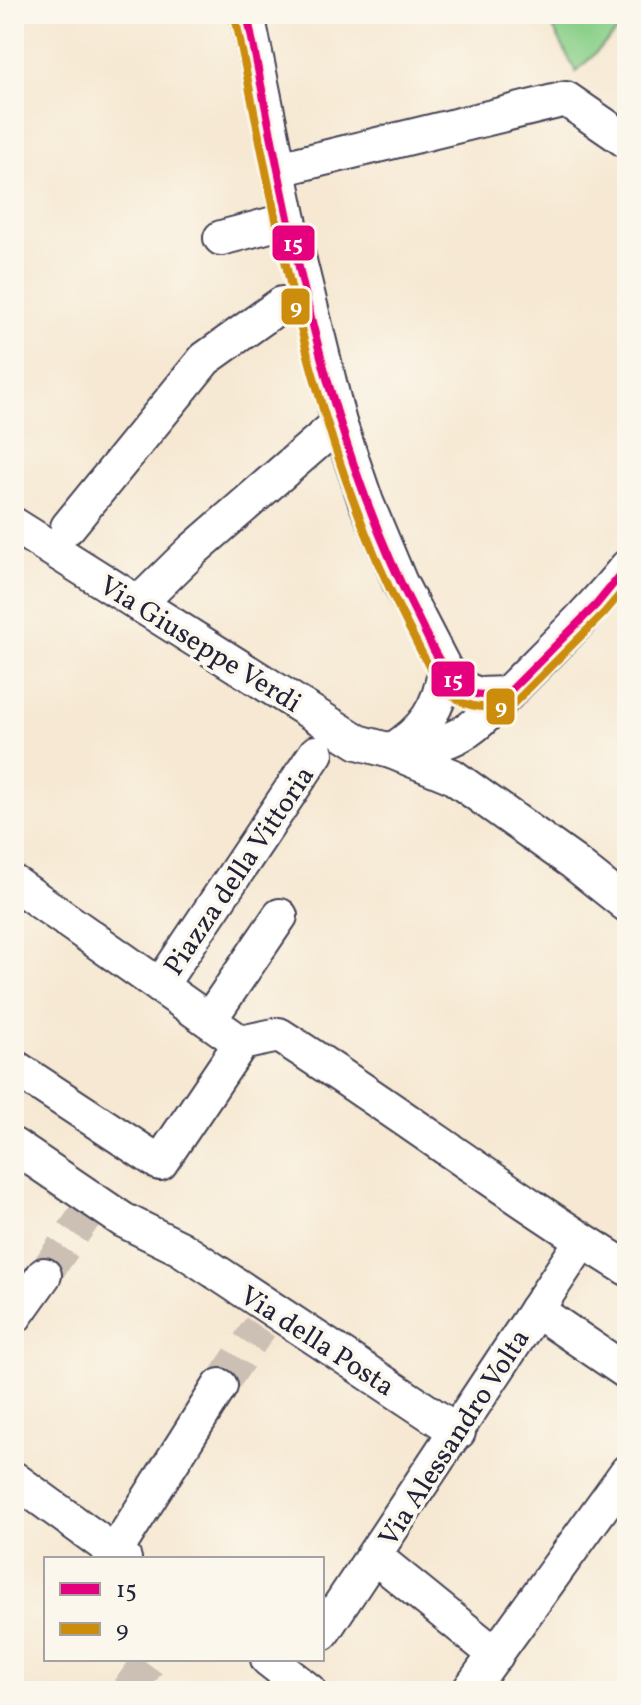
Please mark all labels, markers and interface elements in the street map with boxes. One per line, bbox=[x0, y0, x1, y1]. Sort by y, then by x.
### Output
line badge: 15 bbox=[271, 224, 316, 262]
text: 15 bbox=[283, 230, 303, 261]
line badge: 9 bbox=[280, 287, 311, 326]
text: 9 bbox=[290, 293, 302, 324]
street label: Via Giuseppe Verdi bbox=[91, 567, 308, 723]
line badge: 15 bbox=[430, 660, 476, 698]
text: 15 bbox=[443, 666, 463, 697]
line badge: 9 bbox=[485, 687, 516, 726]
text: 9 bbox=[495, 693, 507, 724]
street label: Piazza della Vittoria bbox=[155, 759, 325, 984]
street label: Via della Posta bbox=[232, 1277, 402, 1407]
street label: Via Alessandro Volta bbox=[370, 1322, 540, 1555]
legend bbox=[44, 1557, 324, 1661]
text: 15 bbox=[116, 1574, 137, 1608]
text: 9 bbox=[116, 1614, 128, 1648]

